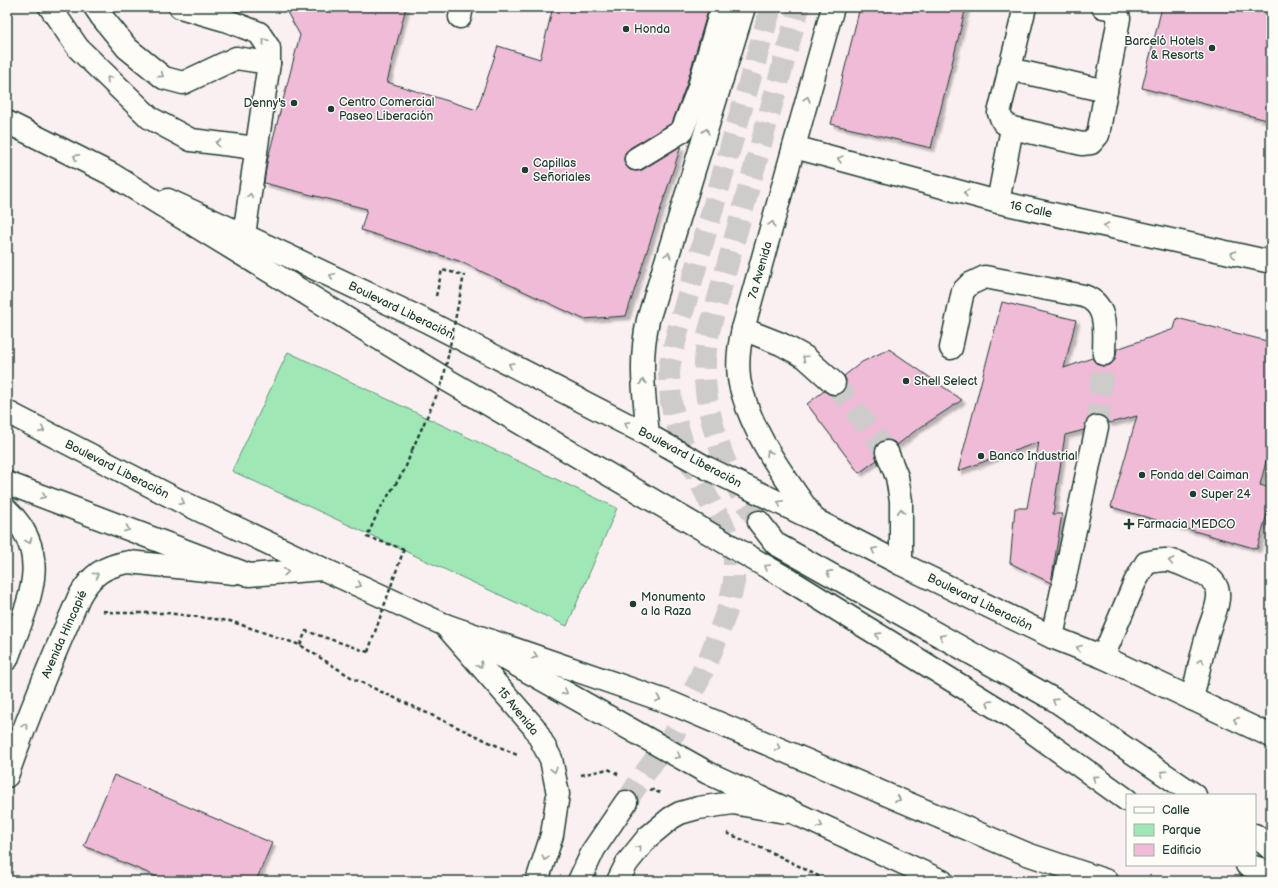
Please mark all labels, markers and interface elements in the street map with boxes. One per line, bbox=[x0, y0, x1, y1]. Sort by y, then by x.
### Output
place label: Honda bbox=[634, 22, 670, 37]
marker: Honda bbox=[621, 24, 631, 34]
place label: Barceló Hotels & Resorts bbox=[1124, 34, 1204, 63]
one-way arrow bbox=[262, 39, 269, 46]
marker: Barceló Hotels & Resorts bbox=[1207, 43, 1217, 53]
one-way arrow bbox=[156, 70, 163, 77]
one-way arrow bbox=[106, 76, 114, 84]
place label: Centro Comercial Paseo Liberación bbox=[339, 95, 434, 124]
place label: Denny's bbox=[244, 96, 286, 111]
one-way arrow bbox=[802, 96, 811, 103]
marker: Denny's bbox=[289, 98, 299, 108]
marker: Centro Comercial Paseo Liberación bbox=[326, 104, 336, 114]
one-way arrow bbox=[701, 128, 710, 135]
one-way arrow bbox=[215, 139, 221, 148]
one-way arrow bbox=[73, 154, 80, 161]
place label: Capillas Señoriales bbox=[533, 156, 591, 185]
one-way arrow bbox=[837, 156, 843, 164]
marker: Capillas Señoriales bbox=[520, 165, 530, 175]
one-way arrow bbox=[962, 190, 969, 198]
one-way arrow bbox=[245, 193, 254, 199]
street label: 16 Calle bbox=[1008, 198, 1053, 221]
one-way arrow bbox=[767, 221, 776, 228]
one-way arrow bbox=[1103, 222, 1109, 230]
street label: 7a Avenida bbox=[745, 240, 776, 301]
one-way arrow bbox=[1230, 250, 1236, 258]
one-way arrow bbox=[663, 252, 672, 259]
one-way arrow bbox=[328, 273, 336, 281]
street label: Boulevard Liberación bbox=[346, 278, 456, 343]
one-way arrow bbox=[802, 356, 809, 363]
one-way arrow bbox=[508, 362, 515, 369]
place label: Shell Select bbox=[914, 374, 978, 389]
marker: Shell Select bbox=[901, 376, 911, 386]
one-way arrow bbox=[638, 379, 647, 385]
one-way arrow bbox=[624, 421, 631, 428]
street label: Boulevard Liberación bbox=[635, 424, 744, 491]
one-way arrow bbox=[37, 425, 45, 433]
street label: Boulevard Liberación bbox=[62, 437, 172, 502]
place label: Banco Industrial bbox=[989, 449, 1078, 464]
one-way arrow bbox=[767, 450, 774, 457]
marker: Banco Industrial bbox=[976, 451, 986, 461]
place label: Fonda del Caiman bbox=[1150, 468, 1249, 483]
marker: Fonda del Caiman bbox=[1137, 470, 1147, 480]
place label: Super 24 bbox=[1201, 487, 1251, 502]
marker: Super 24 bbox=[1188, 489, 1198, 499]
one-way arrow bbox=[40, 492, 47, 500]
one-way arrow bbox=[178, 497, 185, 505]
one-way arrow bbox=[776, 500, 784, 508]
one-way arrow bbox=[897, 508, 905, 514]
place label: Farmacia MEDCO bbox=[1137, 517, 1235, 532]
marker: Farmacia MEDCO bbox=[1124, 519, 1134, 529]
one-way arrow bbox=[124, 524, 131, 532]
one-way arrow bbox=[24, 537, 32, 545]
one-way arrow bbox=[870, 547, 878, 554]
one-way arrow bbox=[1168, 557, 1174, 566]
one-way arrow bbox=[764, 565, 771, 572]
one-way arrow bbox=[283, 568, 289, 577]
street label: Boulevard Liberación bbox=[925, 570, 1035, 635]
one-way arrow bbox=[825, 571, 833, 578]
one-way arrow bbox=[91, 573, 99, 580]
one-way arrow bbox=[354, 580, 362, 588]
street label: Avenida Hincapié bbox=[38, 588, 91, 681]
place label: Monumento a la Raza bbox=[641, 590, 706, 619]
marker: Monumento a la Raza bbox=[628, 599, 638, 609]
one-way arrow bbox=[875, 632, 882, 639]
one-way arrow bbox=[939, 634, 946, 642]
one-way arrow bbox=[1076, 645, 1084, 653]
one-way arrow bbox=[531, 651, 538, 660]
one-way arrow bbox=[1196, 658, 1204, 664]
one-way arrow bbox=[475, 660, 483, 668]
street label: 15 Avenida bbox=[494, 684, 542, 739]
one-way arrow bbox=[561, 688, 568, 695]
one-way arrow bbox=[654, 694, 661, 702]
one-way arrow bbox=[1052, 698, 1059, 706]
one-way arrow bbox=[986, 700, 993, 708]
one-way arrow bbox=[1232, 717, 1240, 725]
one-way arrow bbox=[20, 723, 28, 731]
one-way arrow bbox=[774, 744, 781, 752]
one-way arrow bbox=[674, 752, 681, 759]
one-way arrow bbox=[549, 767, 557, 773]
one-way arrow bbox=[1160, 770, 1167, 778]
one-way arrow bbox=[1093, 775, 1100, 782]
one-way arrow bbox=[893, 794, 901, 802]
legend bbox=[1126, 794, 1256, 866]
text: Calle bbox=[1162, 803, 1190, 818]
one-way arrow bbox=[815, 820, 823, 828]
text: Parque bbox=[1162, 823, 1201, 838]
text: Edificio bbox=[1162, 843, 1202, 858]
one-way arrow bbox=[634, 846, 641, 853]
one-way arrow bbox=[541, 854, 549, 861]

